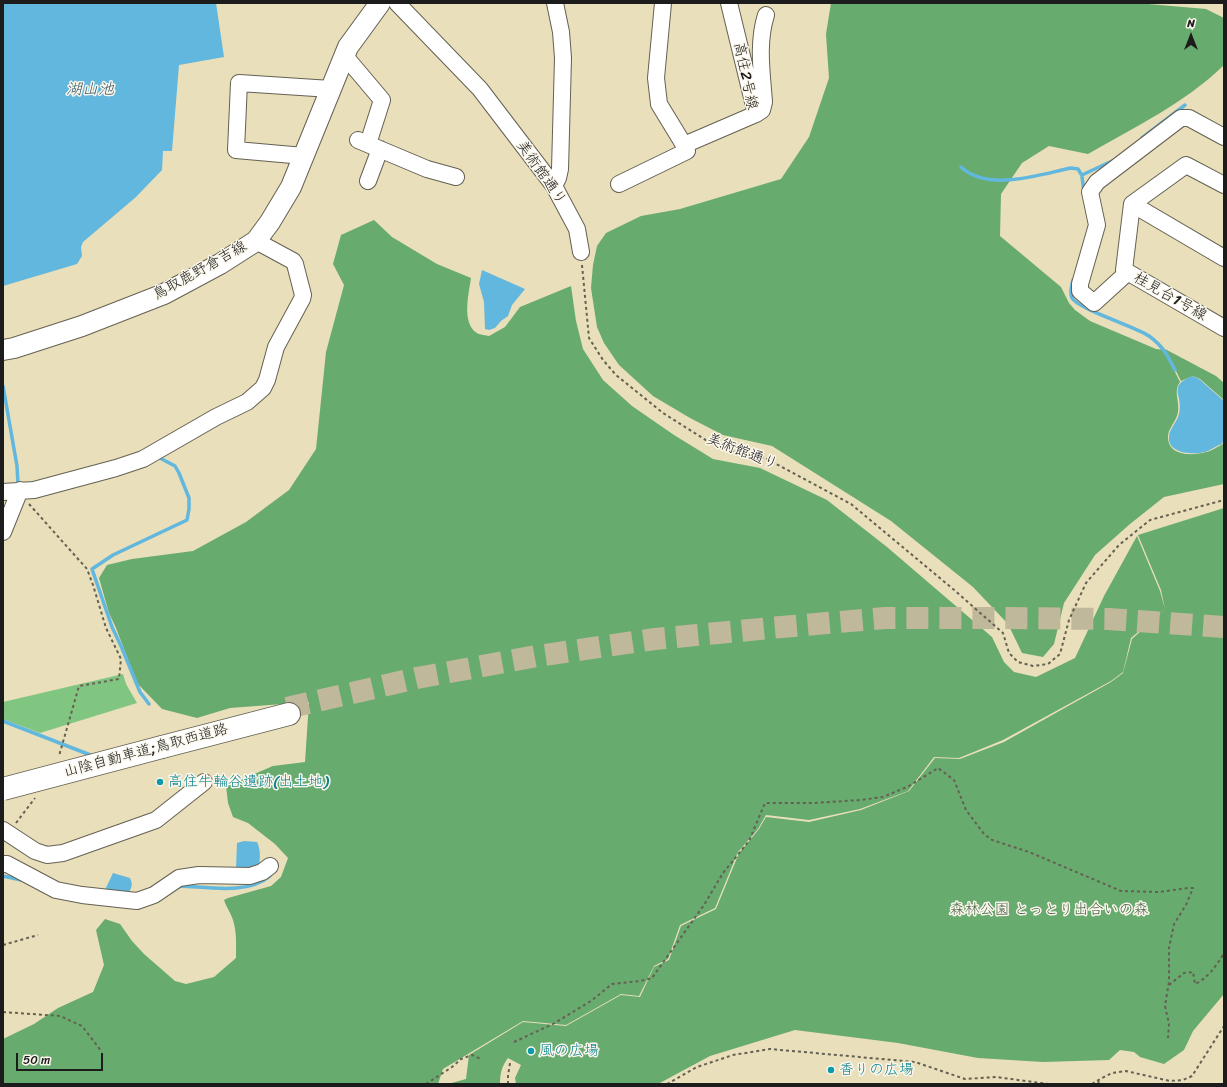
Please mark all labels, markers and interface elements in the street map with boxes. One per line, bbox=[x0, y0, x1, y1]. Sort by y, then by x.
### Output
text: N bbox=[1187, 14, 1195, 33]
north arrow bbox=[1171, 16, 1211, 56]
street label: 高住2号線 bbox=[729, 41, 761, 111]
water label: 湖山池 bbox=[66, 80, 114, 100]
street label: 美術館通り bbox=[512, 137, 570, 209]
street label: 鳥取鹿野倉吉線 bbox=[150, 238, 250, 304]
street label: 桂見台1号線 bbox=[1130, 269, 1210, 325]
street label: 美術館通り bbox=[704, 430, 780, 474]
street label: 山陰自動車道;鳥取西道路 bbox=[62, 720, 230, 782]
place label: 高住牛輪谷遺跡(出土地) bbox=[168, 773, 329, 791]
marker: 高住牛輪谷遺跡(出土地) bbox=[155, 777, 165, 787]
park label: 森林公園 とっとり出合いの森 bbox=[950, 901, 1148, 919]
place label: 風の広場 bbox=[539, 1042, 599, 1060]
scale bar bbox=[18, 1045, 105, 1071]
marker: 風の広場 bbox=[526, 1046, 536, 1056]
text: 50 m bbox=[23, 1049, 50, 1071]
place label: 香りの広場 bbox=[839, 1061, 914, 1079]
marker: 香りの広場 bbox=[826, 1065, 836, 1075]

